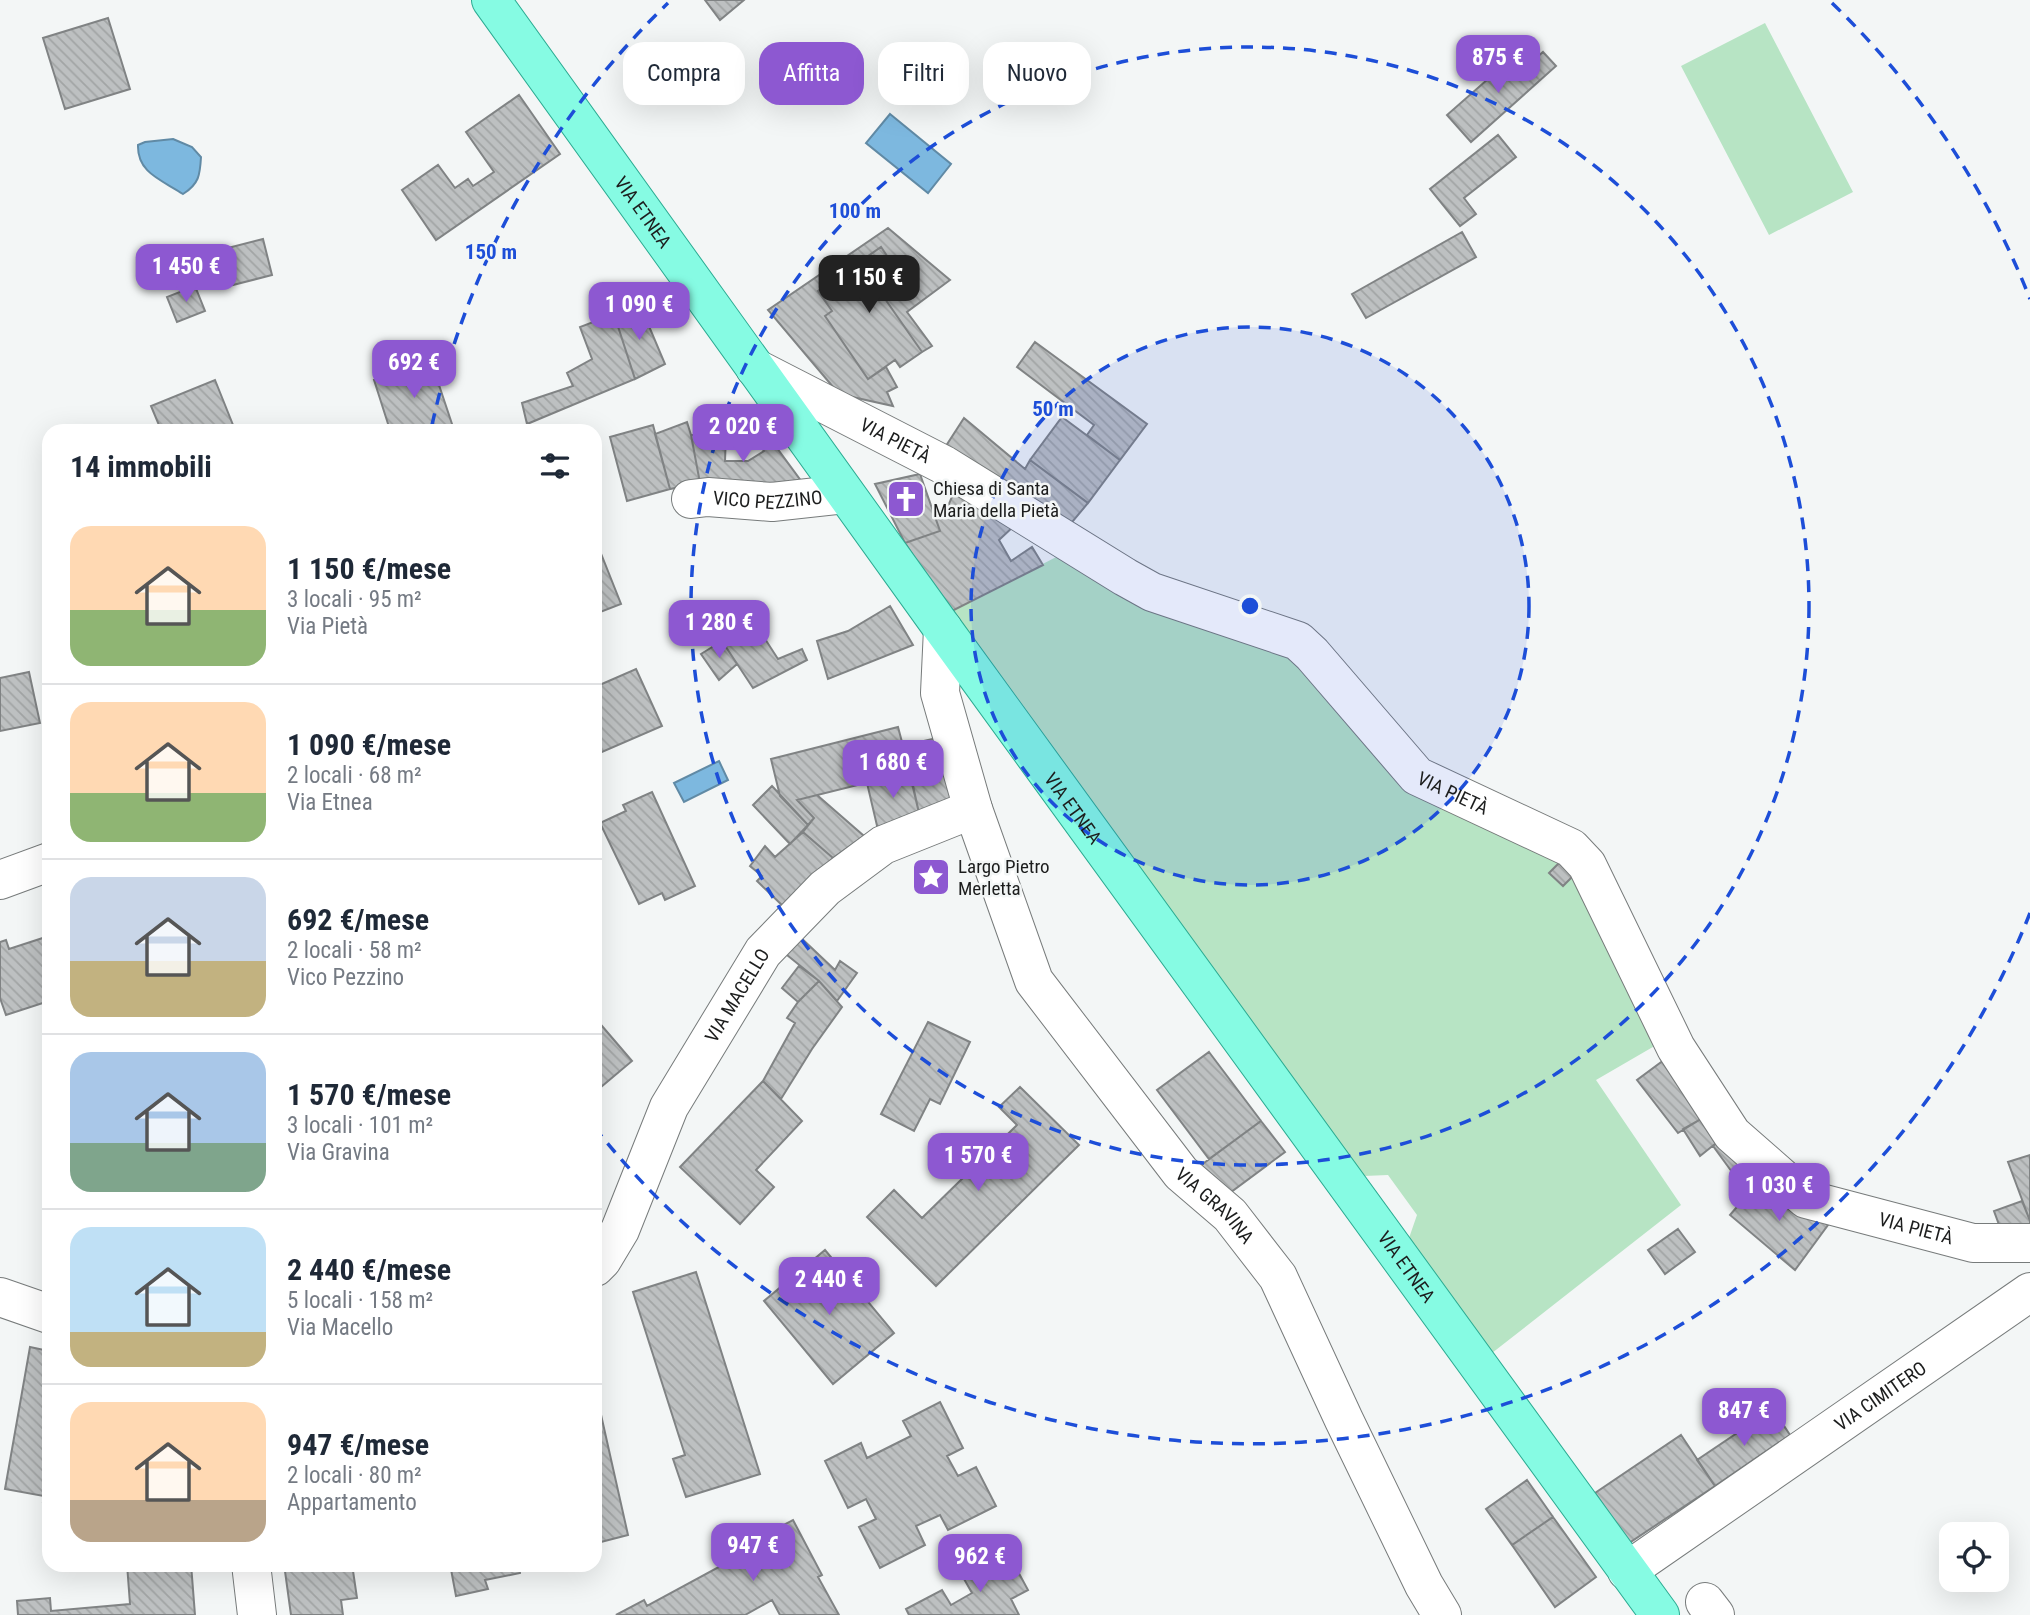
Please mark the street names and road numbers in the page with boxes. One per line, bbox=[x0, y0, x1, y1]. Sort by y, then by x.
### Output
street label: VIA ETNEA bbox=[610, 172, 677, 252]
street label: VIA PIETÀ bbox=[857, 413, 935, 468]
street label: VICO PEZZINO bbox=[712, 485, 824, 514]
street label: VIA PIETÀ bbox=[1414, 766, 1492, 819]
street label: VIA ETNEA bbox=[1040, 768, 1107, 848]
street label: VIA MACELLO bbox=[700, 944, 774, 1046]
street label: VIA GRAVINA bbox=[1171, 1162, 1259, 1248]
street label: VIA PIETÀ bbox=[1876, 1207, 1956, 1249]
street label: VIA ETNEA bbox=[1373, 1226, 1440, 1307]
street label: VIA CIMITERO bbox=[1830, 1356, 1930, 1435]

